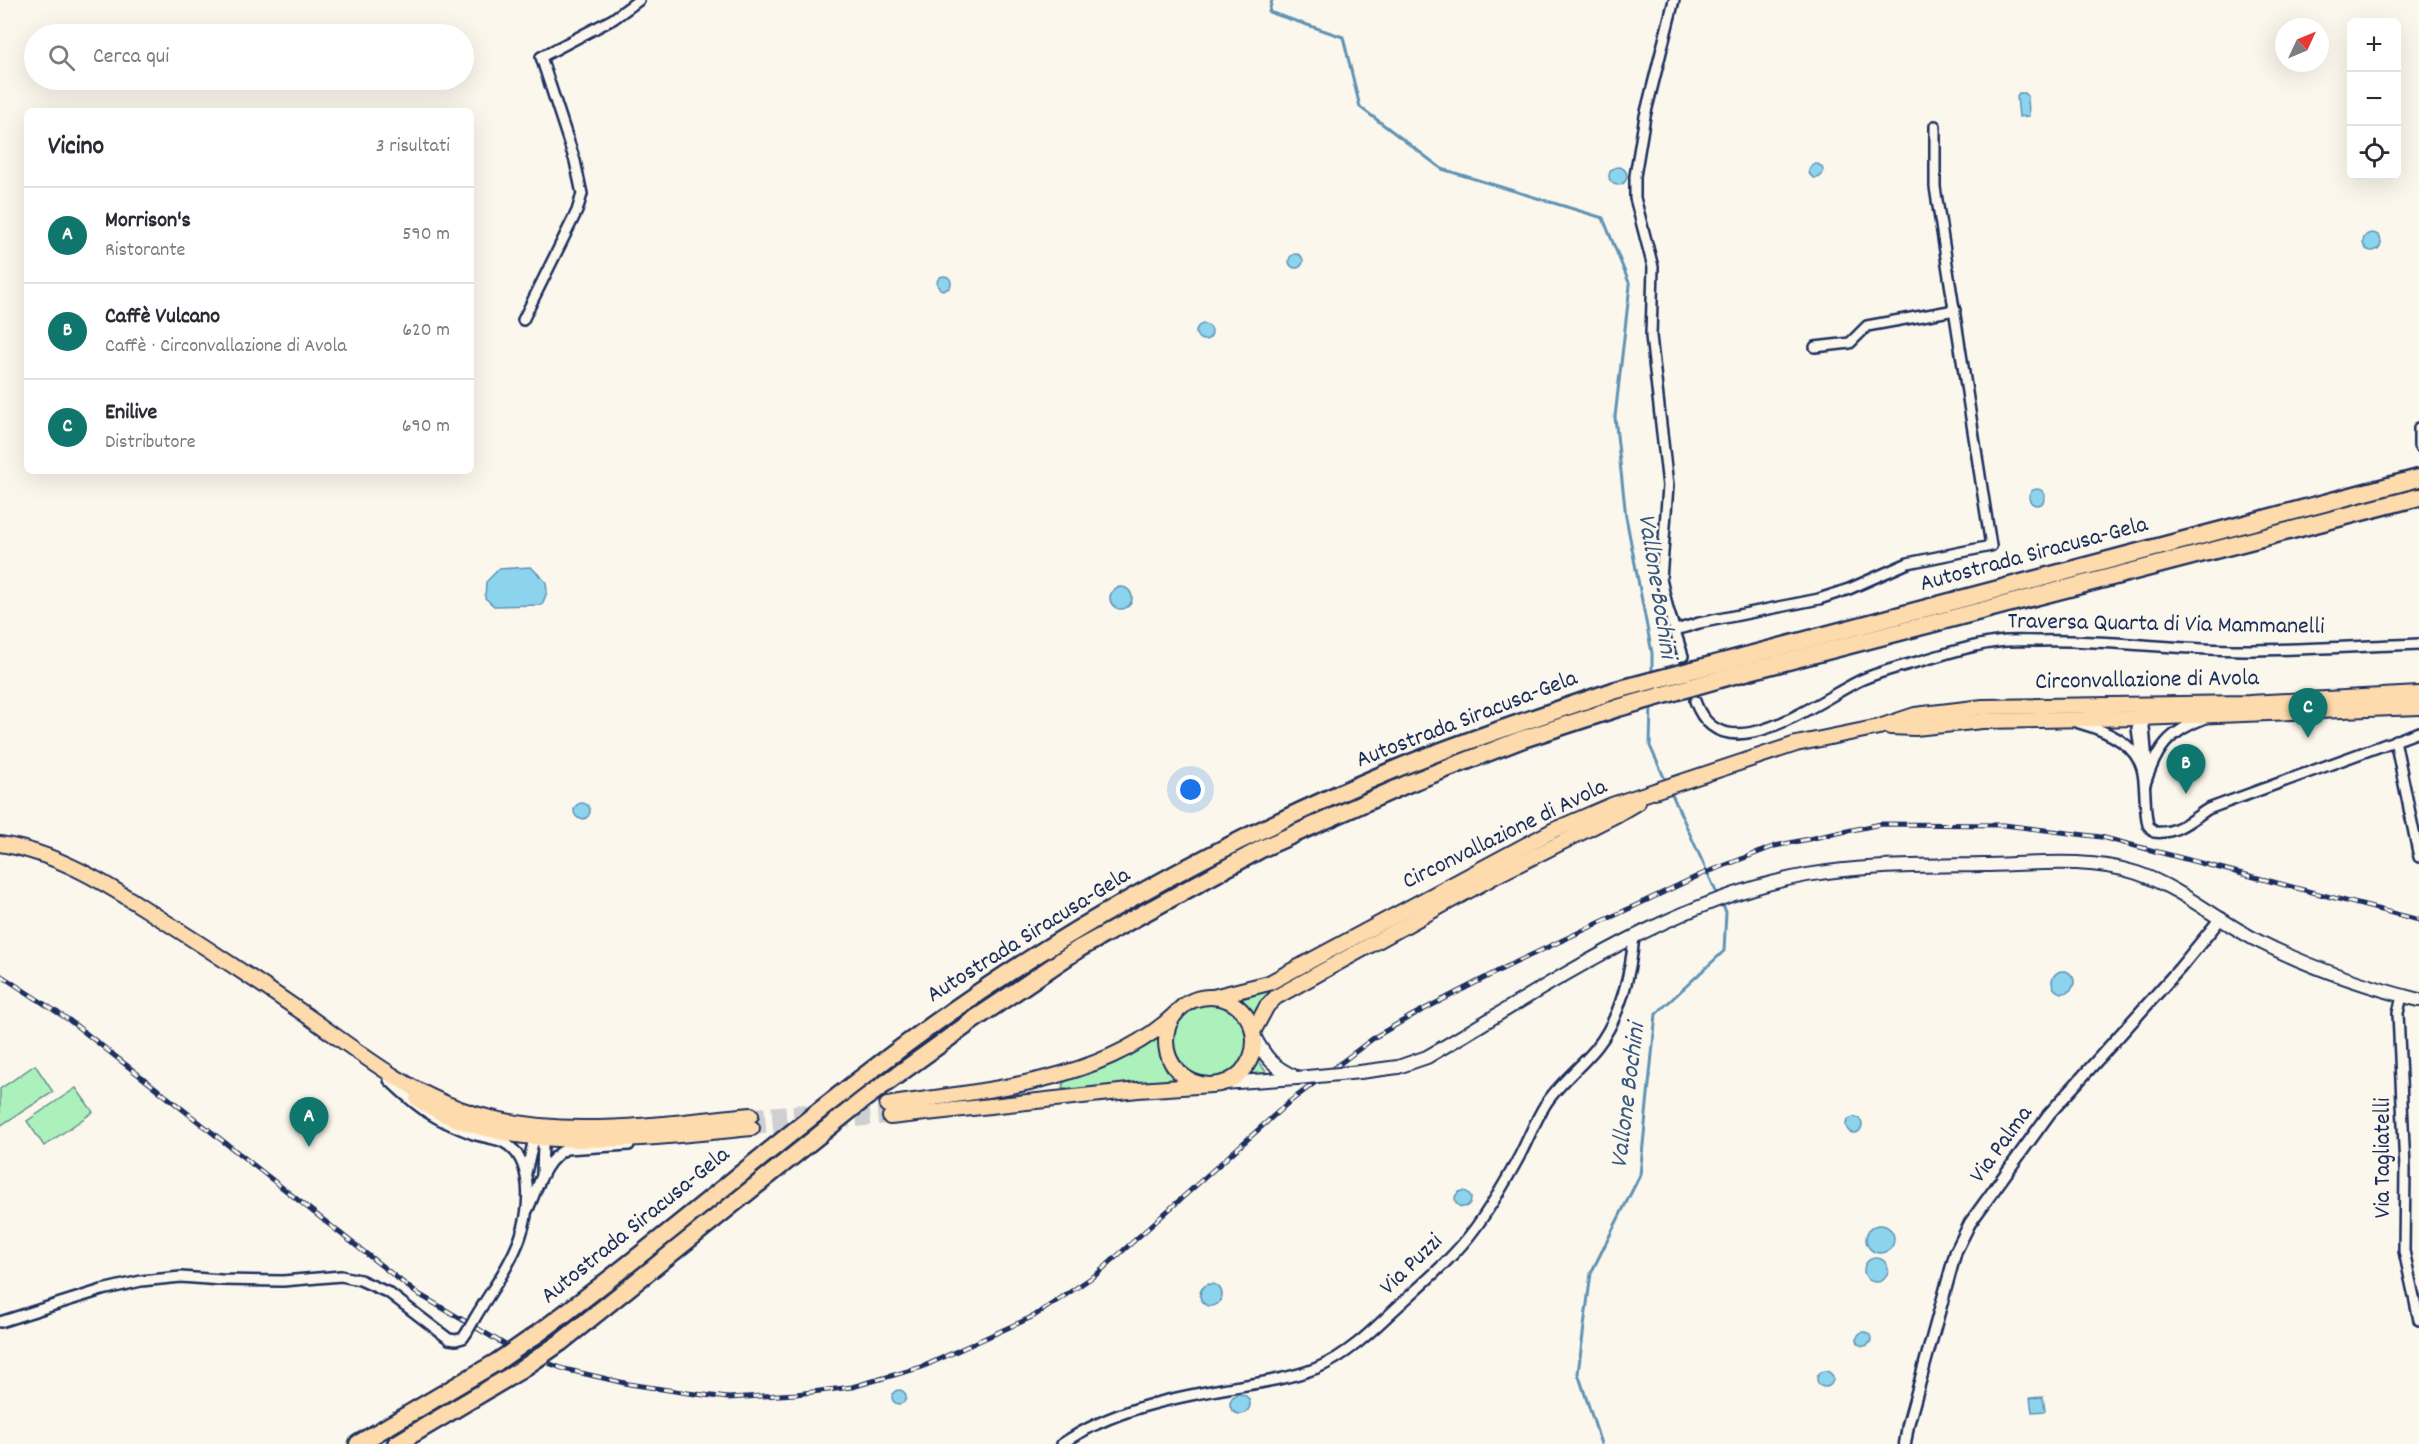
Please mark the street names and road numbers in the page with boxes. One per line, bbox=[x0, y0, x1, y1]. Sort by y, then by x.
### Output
street label: Autostrada Siracusa-Gela bbox=[1916, 508, 2152, 602]
street label: Traversa Quarta di Via Mammanelli bbox=[2007, 605, 2325, 645]
street label: Autostrada Siracusa-Gela bbox=[1351, 662, 1583, 778]
street label: Circonvallazione di Avola bbox=[2035, 662, 2260, 700]
street label: Circonvallazione di Avola bbox=[1397, 770, 1614, 899]
street label: Autostrada Siracusa-Gela bbox=[921, 859, 1138, 1013]
street label: Via Tagliatelli bbox=[2367, 1098, 2401, 1218]
street label: Via Palma bbox=[1962, 1099, 2042, 1191]
street label: Autostrada Siracusa-Gela bbox=[534, 1139, 738, 1313]
street label: Via Puzzi bbox=[1373, 1226, 1451, 1304]

